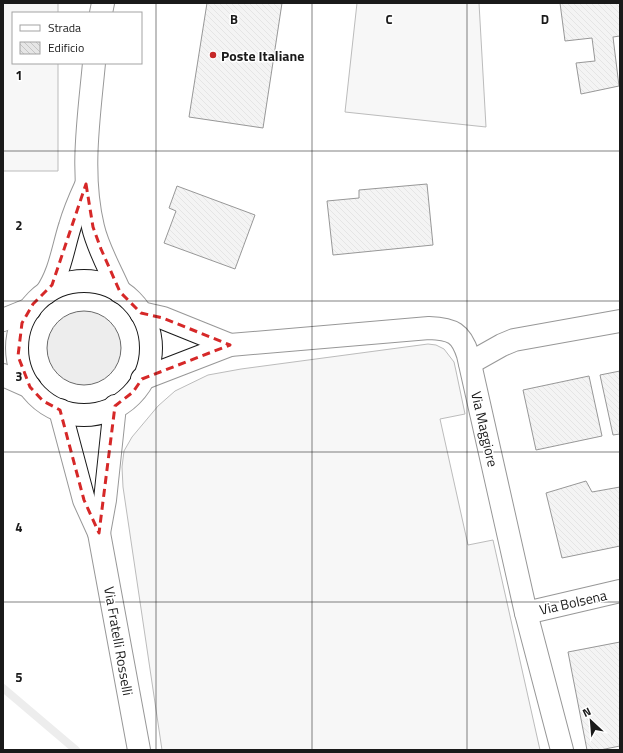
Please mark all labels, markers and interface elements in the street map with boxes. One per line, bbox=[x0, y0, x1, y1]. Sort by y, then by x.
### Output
text: B bbox=[230, 9, 238, 29]
text: C bbox=[385, 9, 393, 29]
text: D bbox=[541, 9, 549, 29]
legend bbox=[12, 12, 142, 64]
text: Strada bbox=[48, 18, 81, 37]
text: Edificio bbox=[48, 38, 84, 57]
place label: Poste Italiane bbox=[221, 45, 304, 66]
marker: Poste Italiane bbox=[208, 50, 218, 60]
text: 1 bbox=[15, 65, 23, 85]
text: 2 bbox=[15, 215, 23, 235]
text: 3 bbox=[15, 366, 23, 386]
street label: Via Maggiore bbox=[466, 389, 504, 469]
text: 4 bbox=[15, 517, 23, 537]
street label: Via Bolsena bbox=[537, 584, 609, 620]
street label: Via Fratelli Rosselli bbox=[99, 585, 139, 697]
text: 5 bbox=[15, 667, 23, 687]
north arrow bbox=[571, 701, 611, 741]
text: N bbox=[580, 703, 594, 721]

